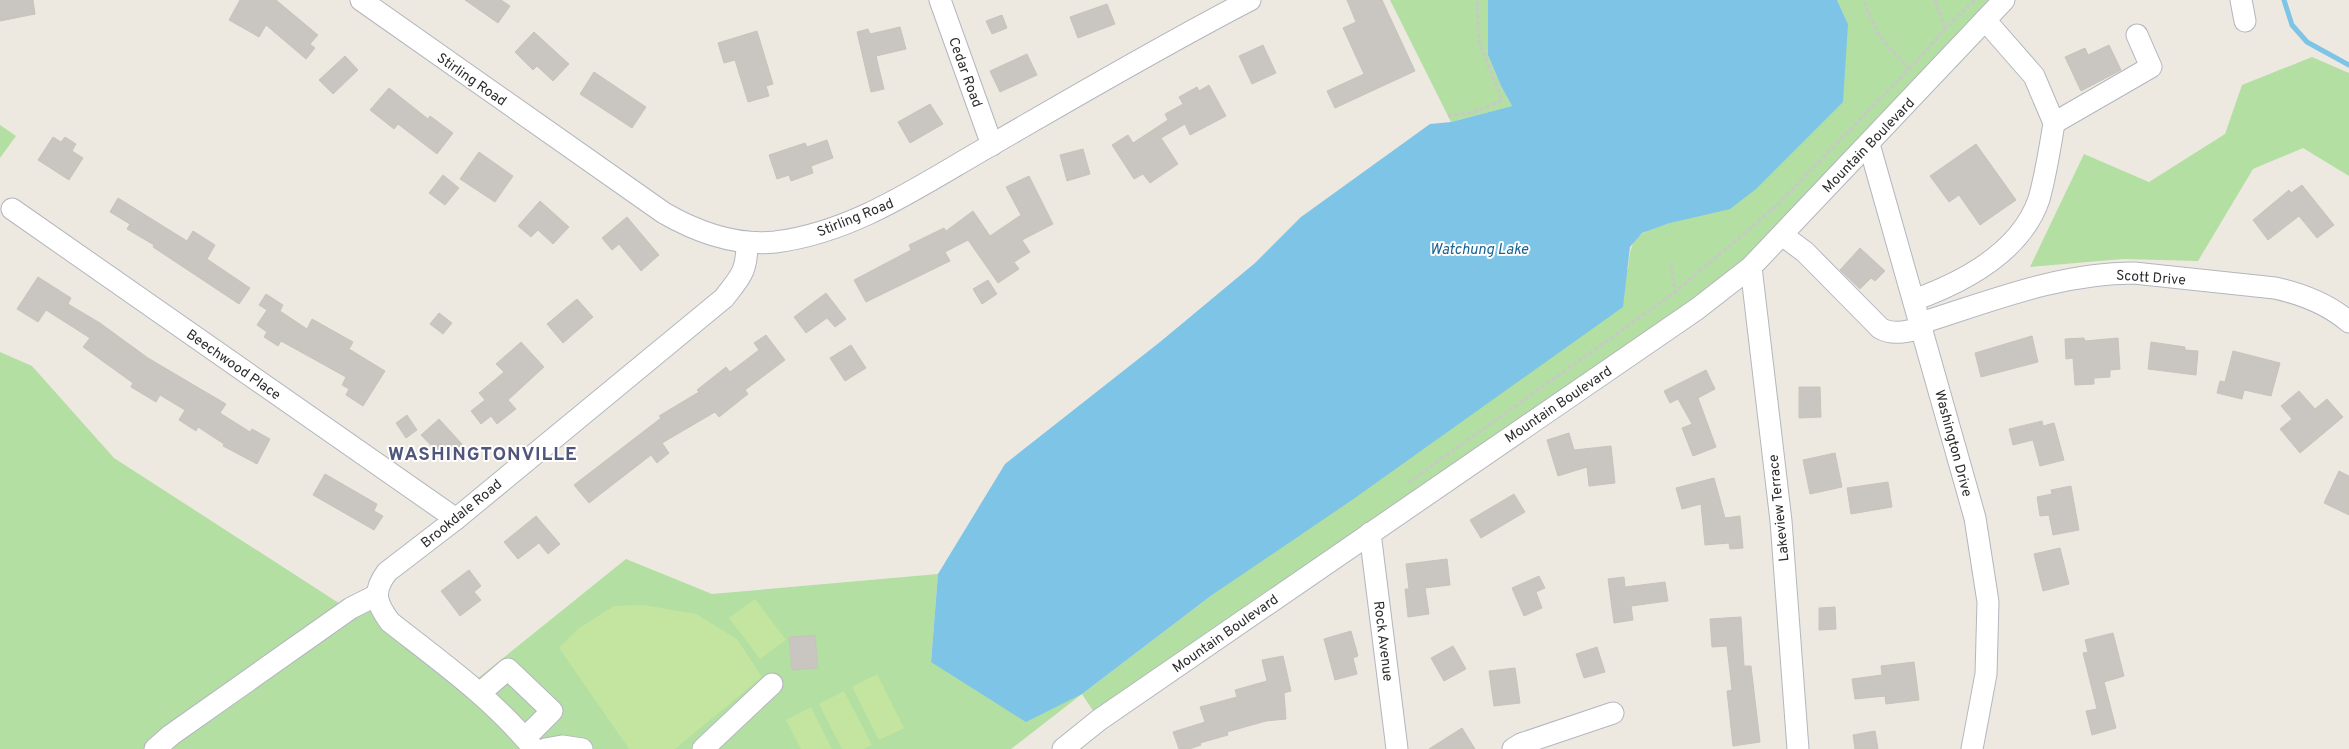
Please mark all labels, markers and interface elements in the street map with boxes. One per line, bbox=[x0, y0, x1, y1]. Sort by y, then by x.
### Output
street label: Cedar Road bbox=[944, 35, 985, 110]
street label: Stirling Road bbox=[433, 50, 509, 110]
street label: Mountain Boulevard bbox=[1819, 95, 1919, 197]
street label: Stirling Road bbox=[815, 195, 896, 241]
water label: Watchung Lake bbox=[1430, 241, 1528, 260]
street label: Scott Drive bbox=[2116, 268, 2186, 289]
street label: Beechwood Place bbox=[183, 326, 284, 404]
street label: Mountain Boulevard bbox=[1502, 363, 1616, 447]
street label: Washington Drive bbox=[1930, 388, 1975, 499]
district label: WASHINGTONVILLE bbox=[388, 443, 578, 467]
street label: Lakeview Terrace bbox=[1765, 453, 1794, 562]
street label: Brookdale Road bbox=[418, 476, 506, 552]
street label: Mountain Boulevard bbox=[1170, 591, 1282, 677]
street label: Rock Avenue bbox=[1369, 600, 1396, 682]

